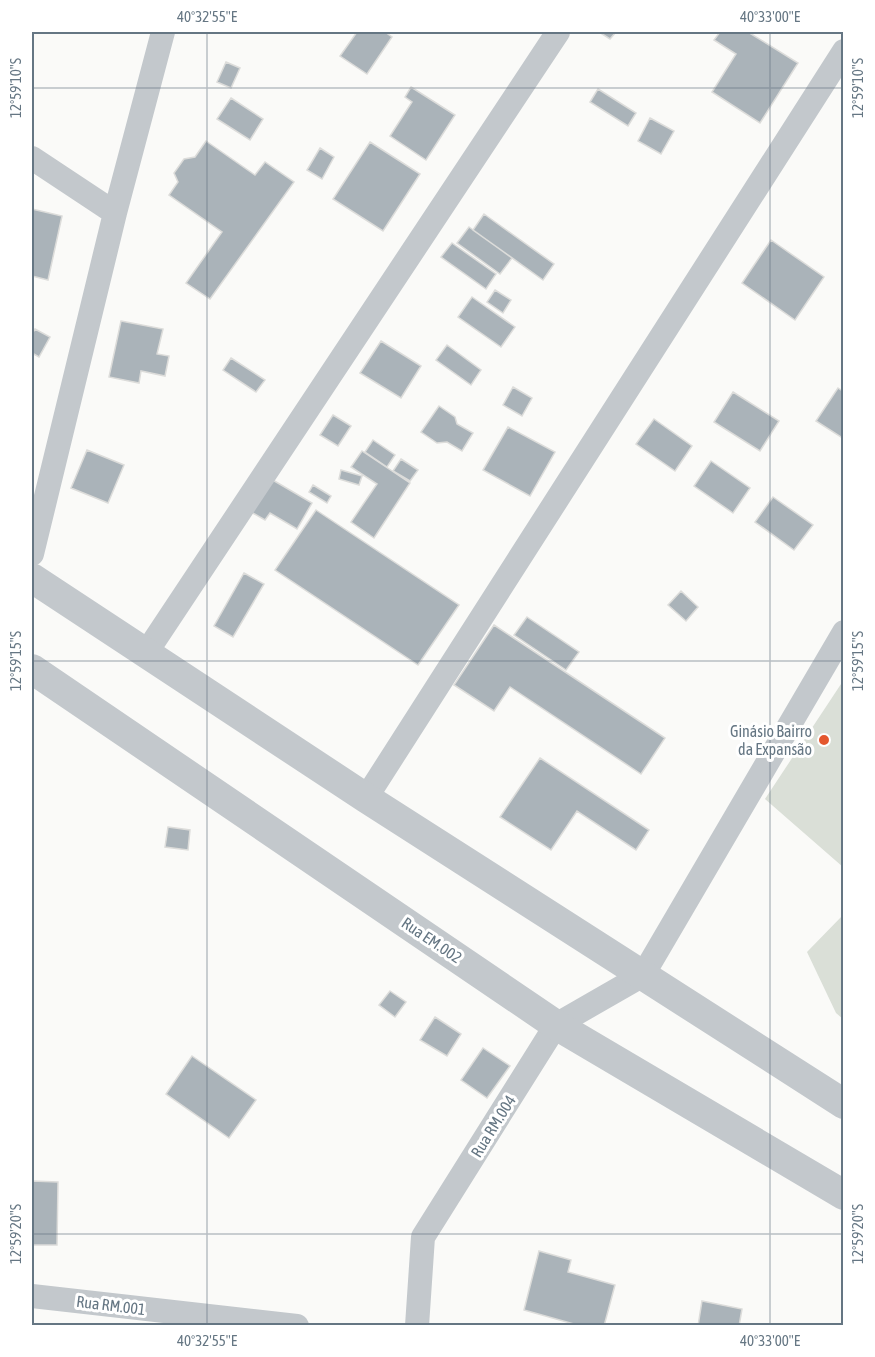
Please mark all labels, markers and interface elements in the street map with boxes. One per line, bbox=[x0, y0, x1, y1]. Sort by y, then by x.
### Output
text: 40°32'55"E bbox=[177, 8, 238, 25]
text: 40°33'00"E bbox=[740, 8, 801, 25]
text: 12°59'10"S bbox=[7, 58, 24, 118]
text: 12°59'10"S bbox=[849, 58, 866, 118]
text: 12°59'15"S bbox=[7, 631, 24, 691]
text: 12°59'15"S bbox=[849, 631, 866, 691]
place label: Ginásio Bairro da Expansão bbox=[730, 722, 812, 759]
marker: Ginásio Bairro da Expansão bbox=[817, 733, 831, 747]
street label: Rua EM.002 bbox=[399, 913, 465, 967]
street label: Rua RM.004 bbox=[467, 1092, 519, 1160]
text: 12°59'20"S bbox=[7, 1204, 24, 1264]
text: 12°59'20"S bbox=[849, 1204, 866, 1264]
street label: Rua RM.001 bbox=[75, 1292, 147, 1318]
text: 40°32'55"E bbox=[177, 1332, 238, 1349]
text: 40°33'00"E bbox=[740, 1332, 801, 1349]

